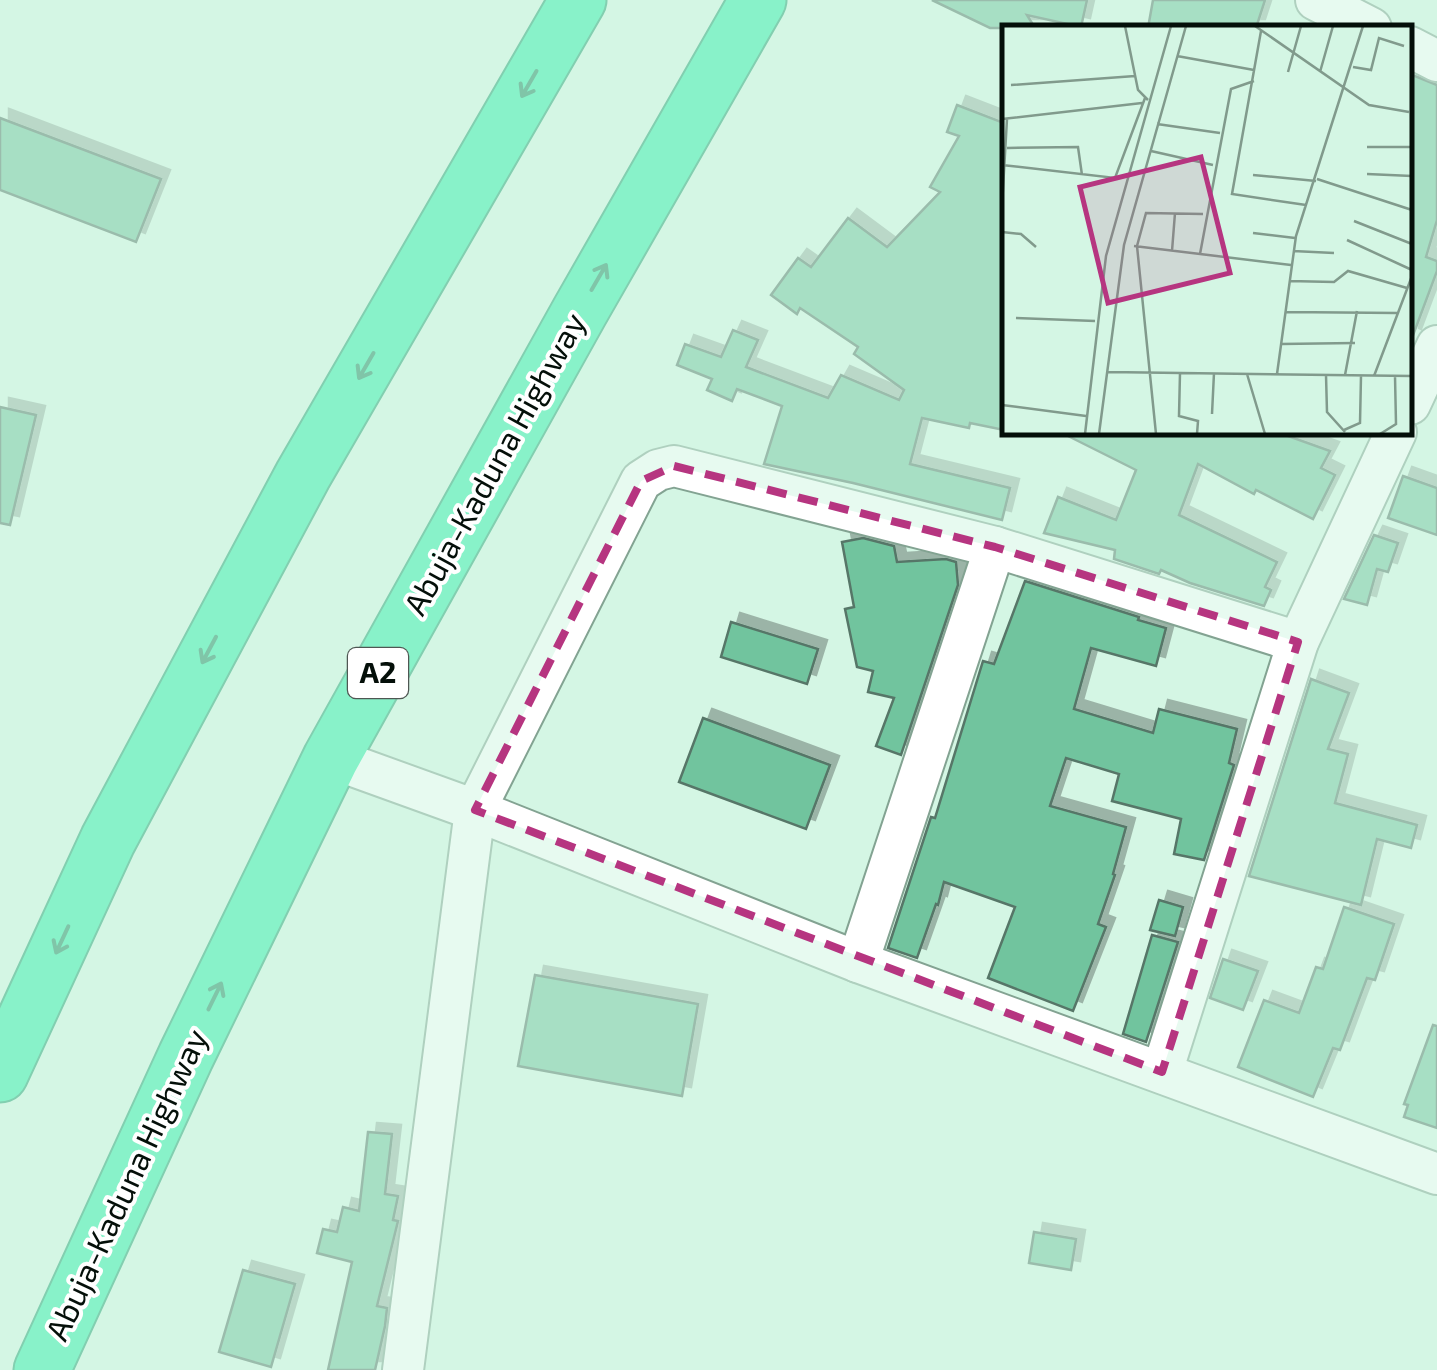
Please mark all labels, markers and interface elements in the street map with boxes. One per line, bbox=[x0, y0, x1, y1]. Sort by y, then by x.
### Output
inset map bbox=[1002, 25, 1412, 435]
one-way arrow bbox=[519, 70, 539, 98]
one-way arrow bbox=[590, 263, 610, 292]
street label: Abuja-Kaduna Highway bbox=[394, 305, 593, 621]
one-way arrow bbox=[356, 351, 376, 380]
one-way arrow bbox=[199, 635, 218, 665]
road number: A2 bbox=[348, 648, 408, 698]
one-way arrow bbox=[51, 924, 70, 954]
one-way arrow bbox=[207, 981, 226, 1011]
street label: Abuja-Kaduna Highway bbox=[36, 1022, 215, 1346]

